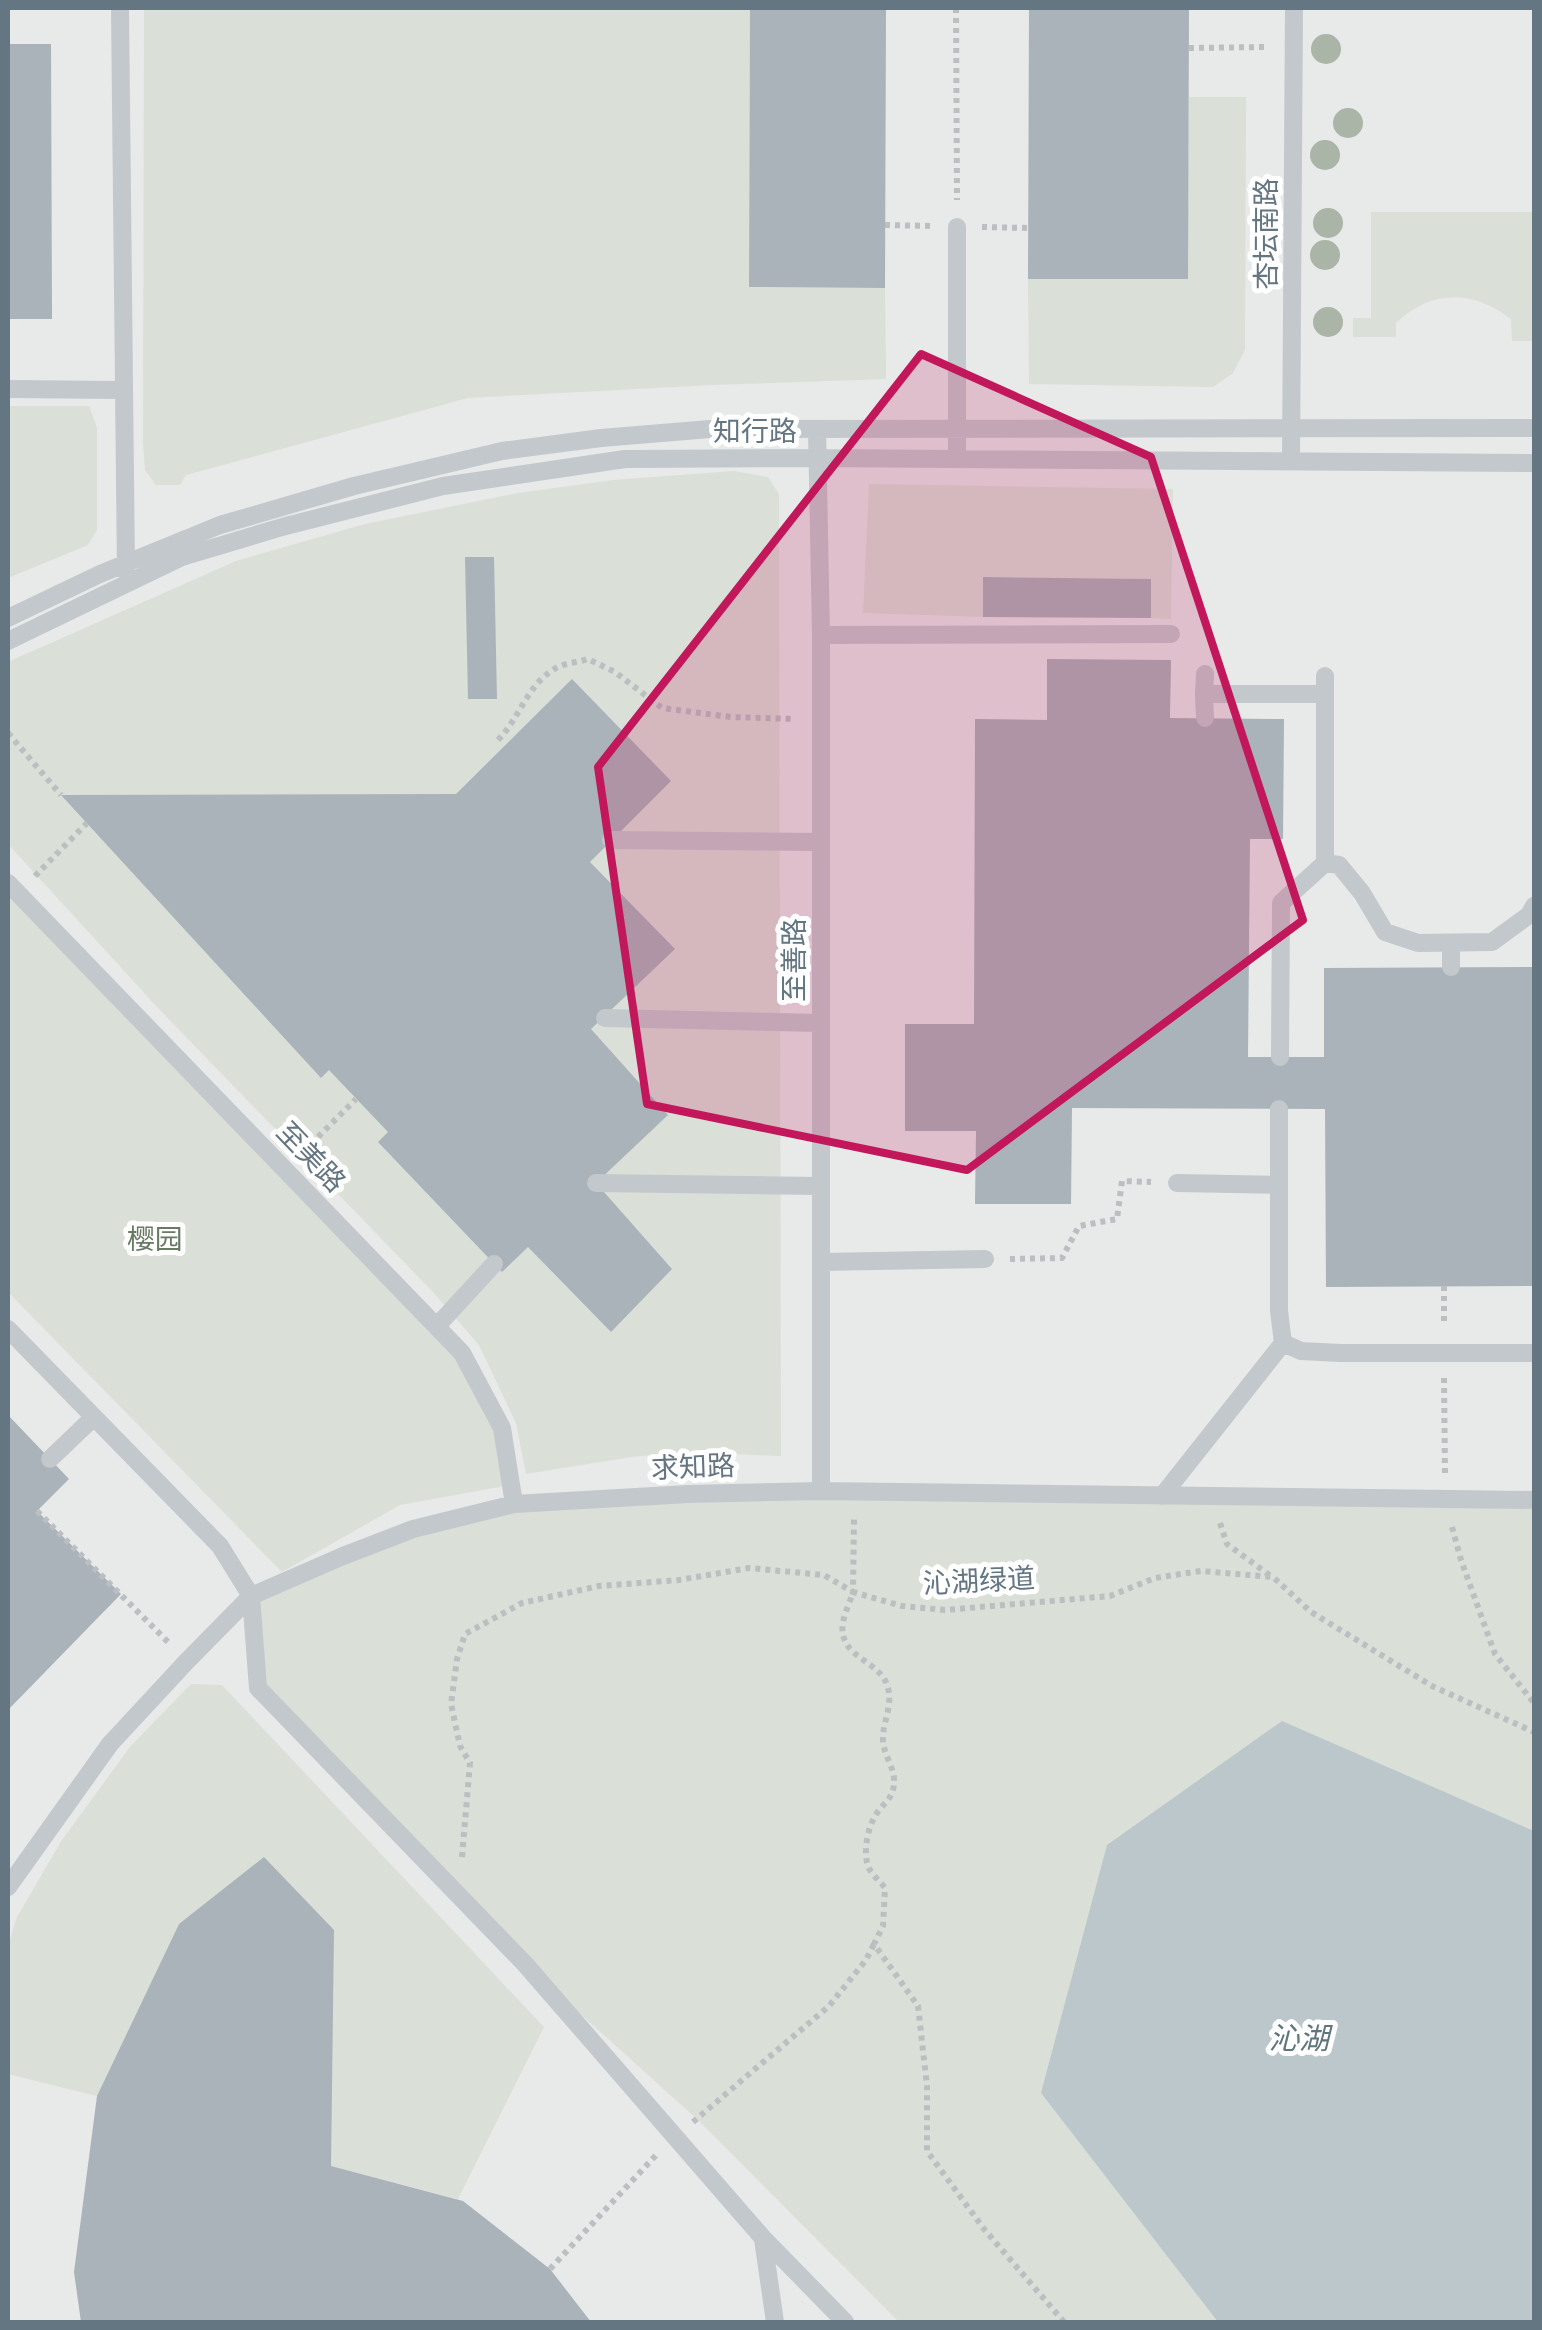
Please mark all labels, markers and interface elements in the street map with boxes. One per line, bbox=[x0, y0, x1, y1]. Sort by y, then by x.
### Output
street label: 杏坛南路 bbox=[1251, 178, 1282, 290]
street label: 知行路 bbox=[713, 416, 797, 447]
street label: 至善路 bbox=[779, 918, 810, 1002]
street label: 至美路 bbox=[271, 1116, 351, 1198]
park label: 樱园 bbox=[127, 1224, 183, 1255]
street label: 求知路 bbox=[650, 1450, 736, 1484]
street label: 沁湖绿道 bbox=[922, 1563, 1036, 1599]
water label: 沁湖 bbox=[1269, 2022, 1333, 2055]

